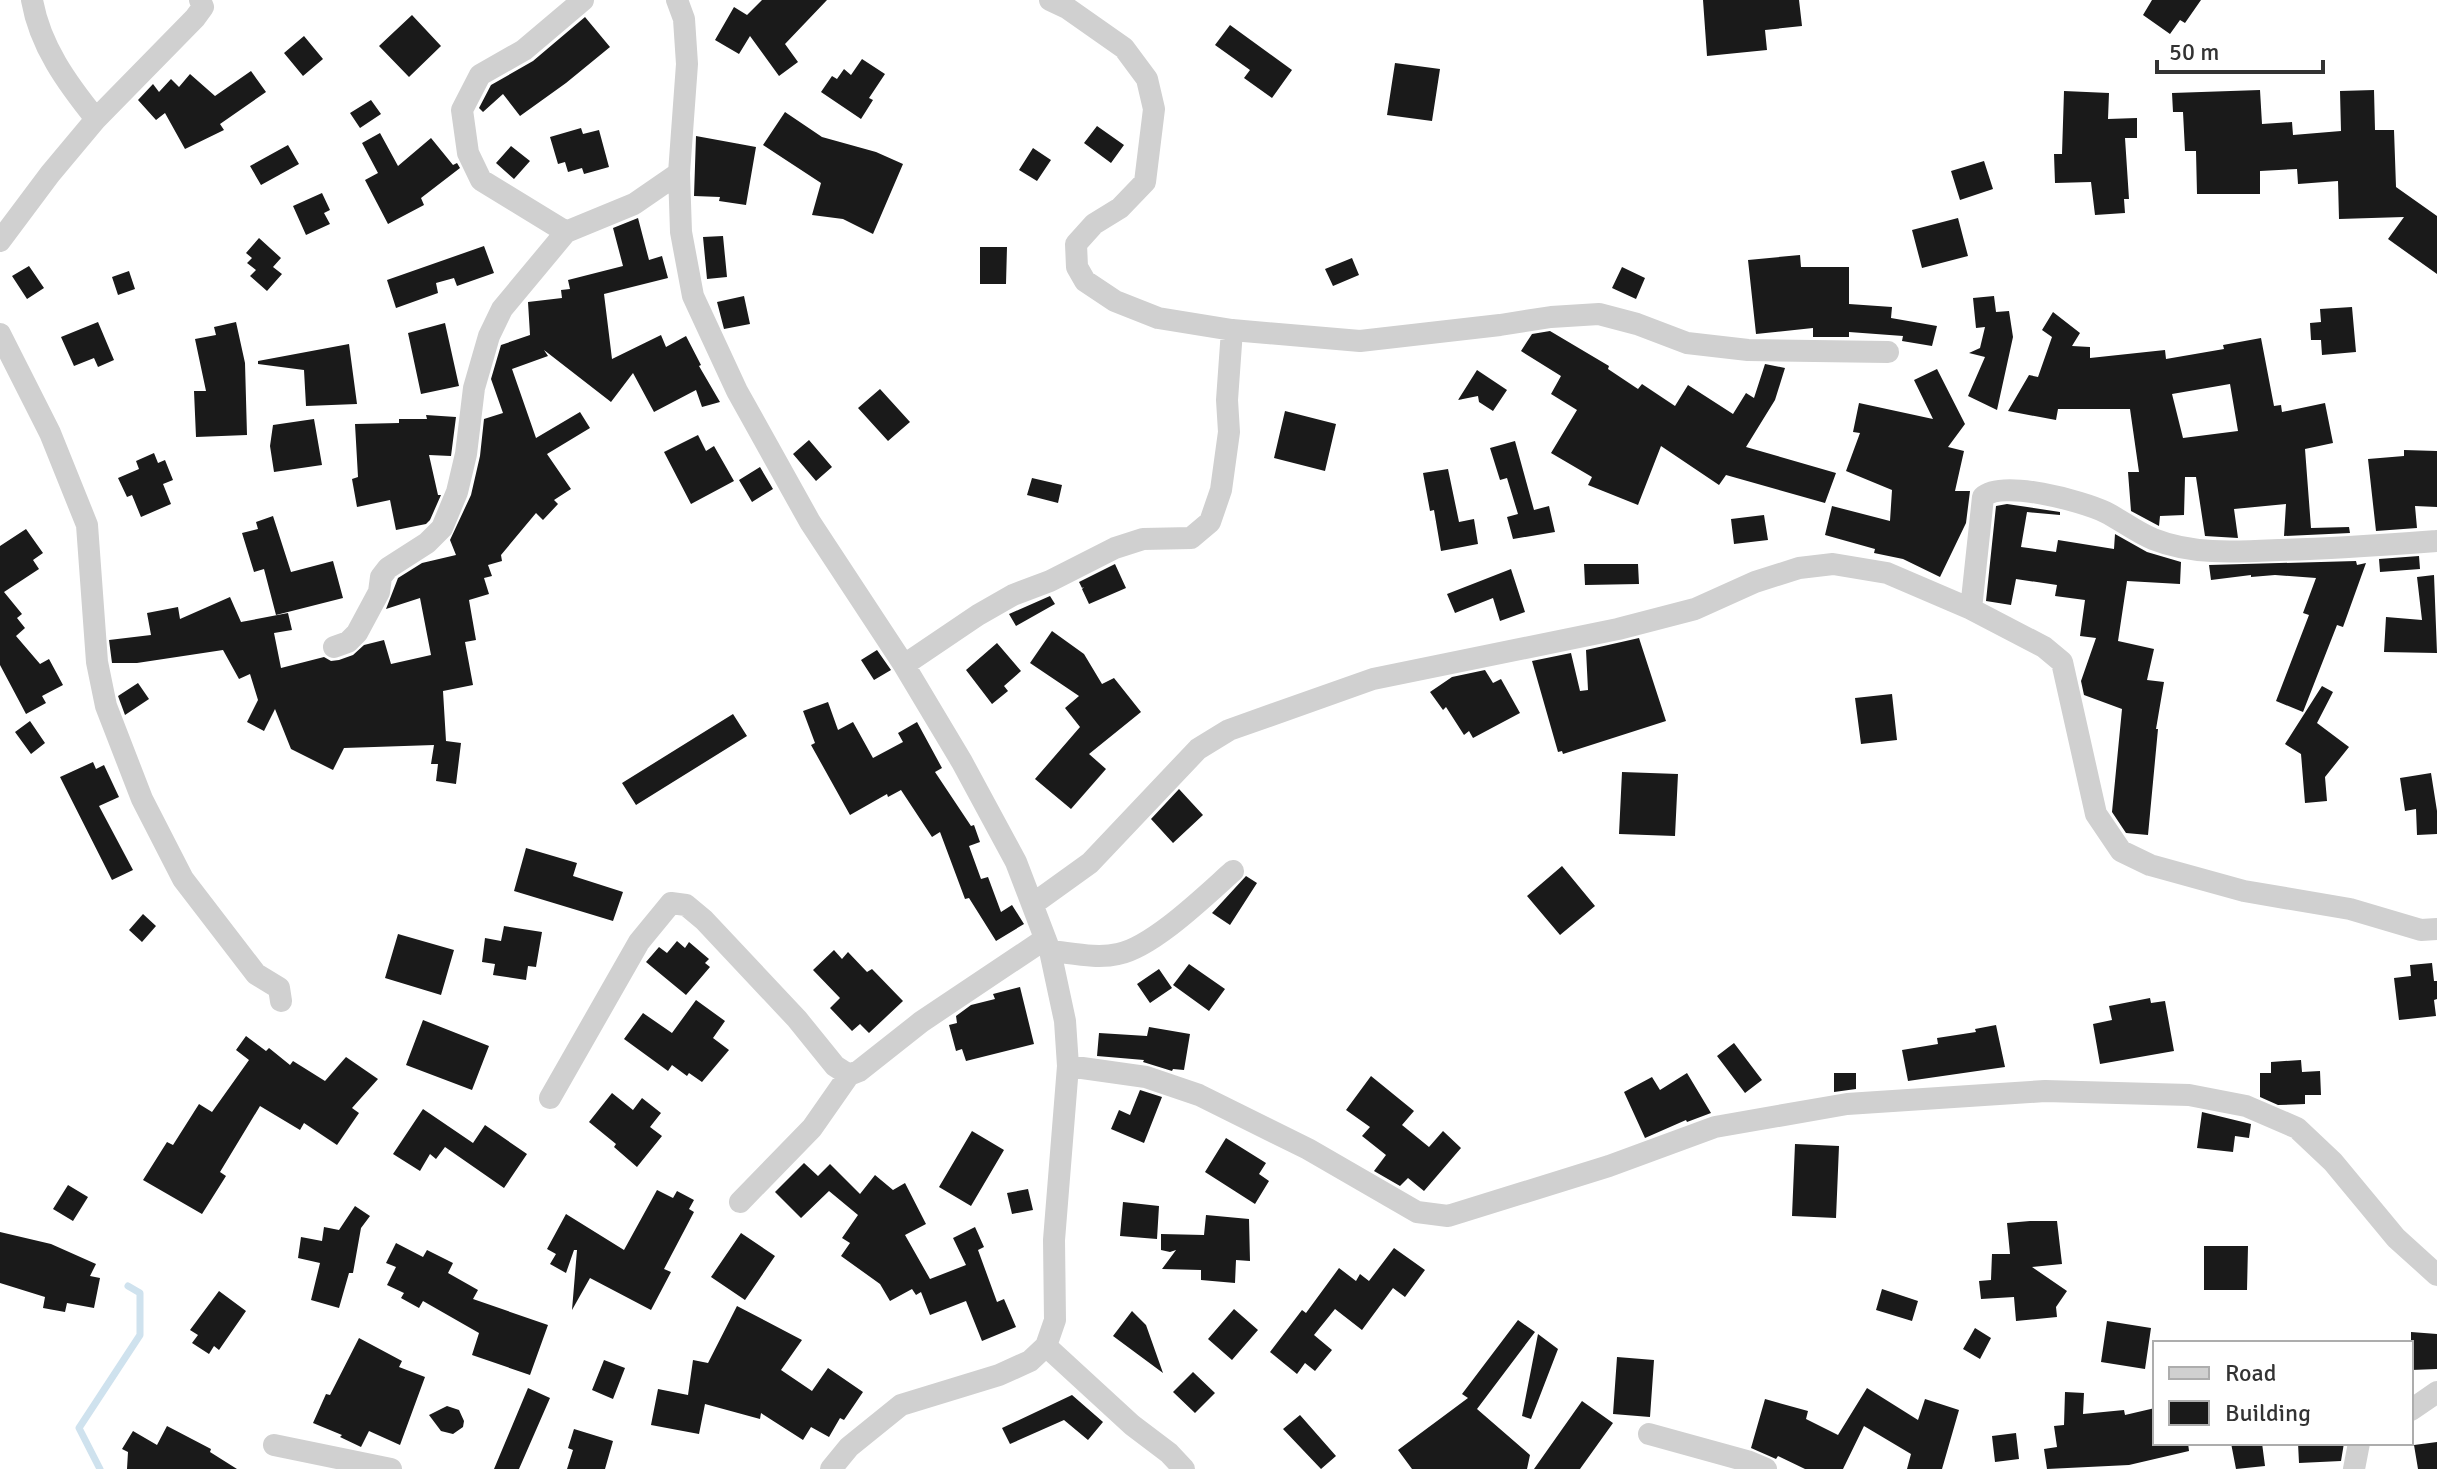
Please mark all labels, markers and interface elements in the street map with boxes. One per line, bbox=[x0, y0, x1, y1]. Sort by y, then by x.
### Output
scale bar bbox=[2157, 24, 2323, 74]
text: 50 m bbox=[2169, 37, 2219, 67]
legend bbox=[2153, 1341, 2413, 1445]
text: Road bbox=[2225, 1358, 2276, 1388]
text: Building bbox=[2225, 1398, 2311, 1428]

